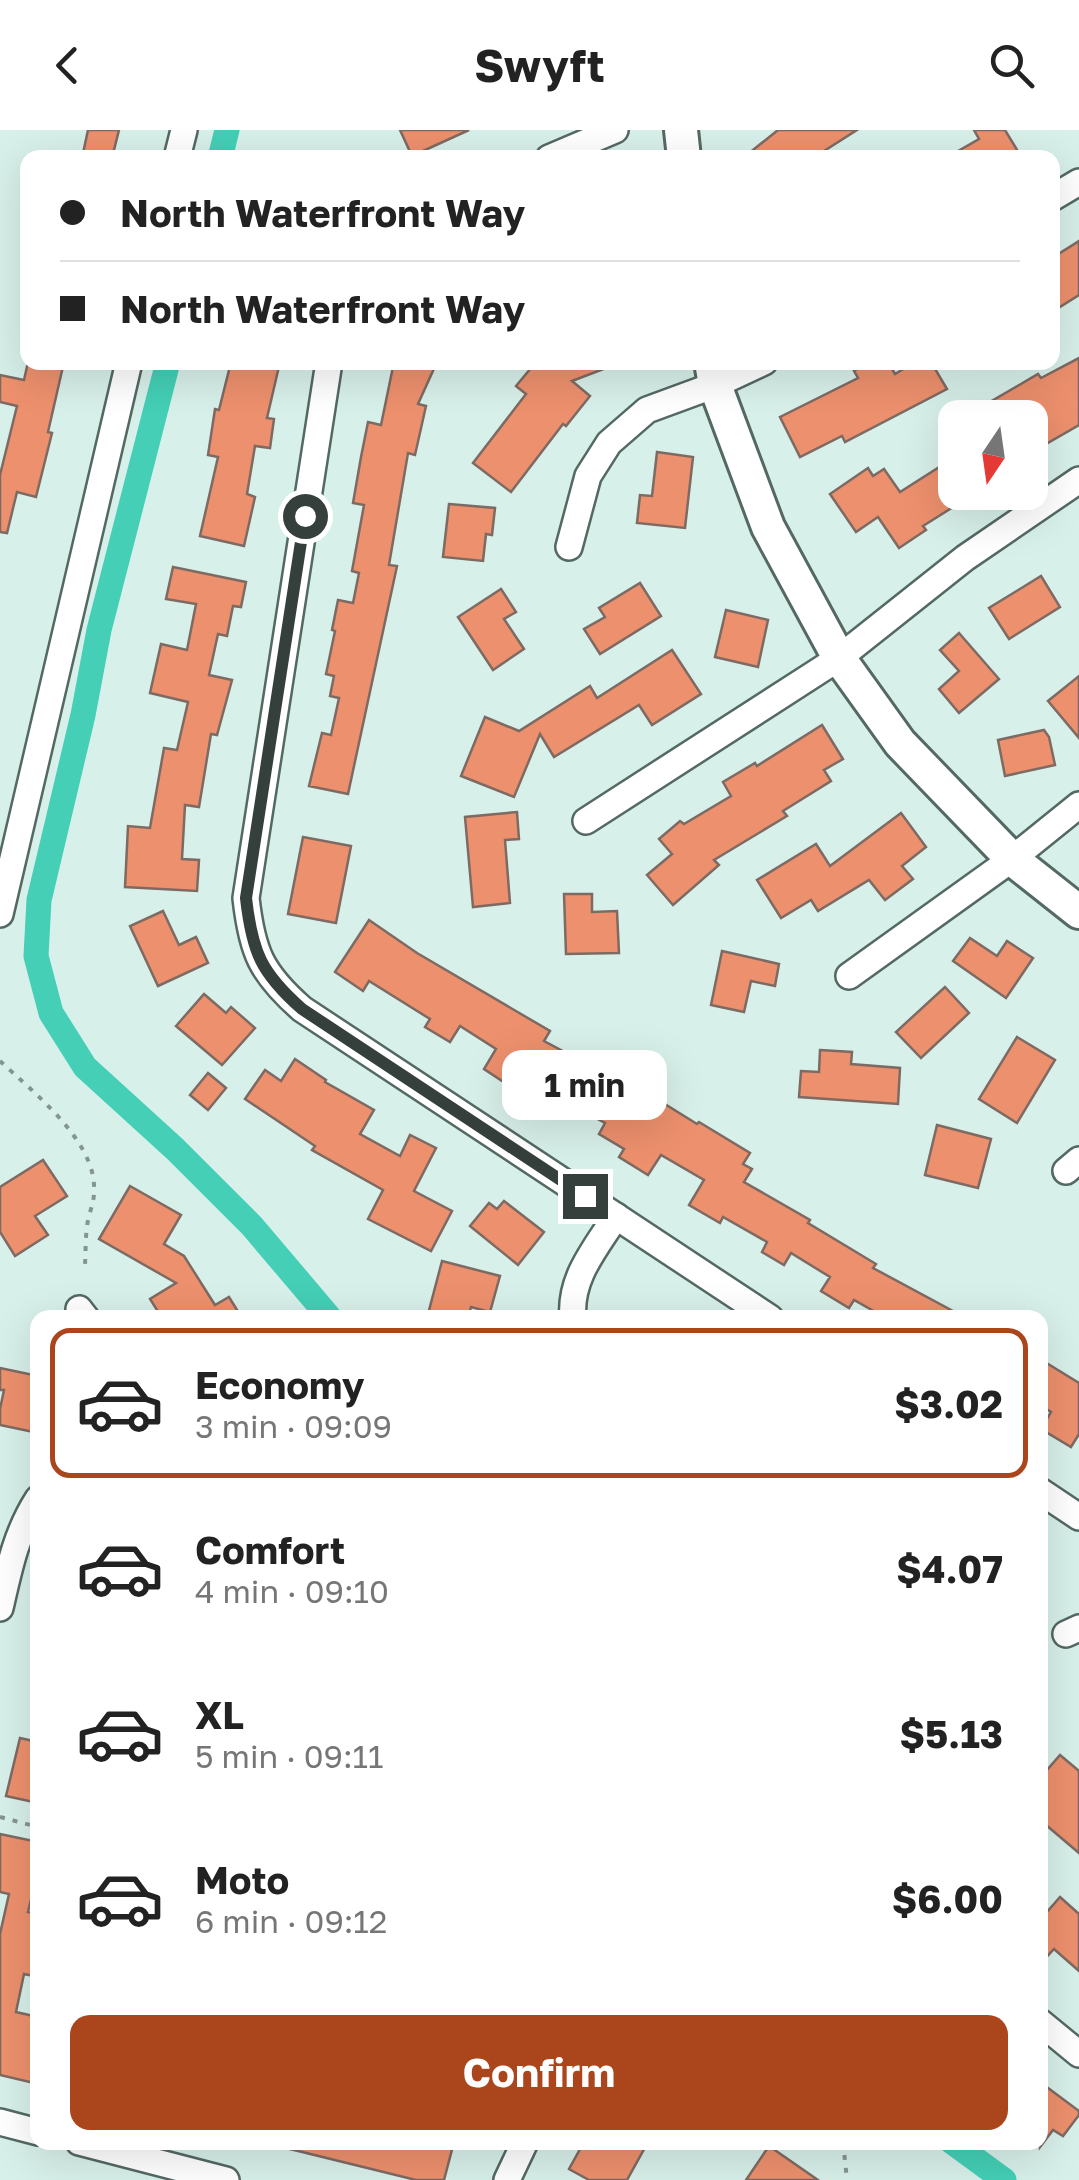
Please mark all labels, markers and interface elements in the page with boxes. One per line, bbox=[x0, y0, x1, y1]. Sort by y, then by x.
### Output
icon: back bbox=[40, 38, 95, 93]
text: Swyft bbox=[474, 38, 605, 92]
icon: search bbox=[984, 38, 1039, 93]
text: North Waterfront Way bbox=[120, 190, 525, 235]
text: North Waterfront Way bbox=[120, 286, 525, 331]
north arrow bbox=[938, 400, 1048, 510]
map controls bbox=[938, 400, 1048, 510]
route start bbox=[283, 494, 328, 539]
callout: 1 min bbox=[502, 1051, 668, 1121]
text: 1 min bbox=[544, 1066, 625, 1104]
route end bbox=[563, 1174, 608, 1219]
icon: car bbox=[75, 1358, 165, 1448]
text: Economy bbox=[195, 1362, 364, 1407]
text: $3.02 bbox=[894, 1381, 1003, 1426]
text: 3 min · 09:09 bbox=[195, 1407, 392, 1445]
icon: car bbox=[75, 1523, 165, 1613]
text: Comfort bbox=[195, 1527, 345, 1572]
text: $4.07 bbox=[896, 1546, 1003, 1591]
text: 4 min · 09:10 bbox=[195, 1572, 389, 1610]
icon: car bbox=[75, 1688, 165, 1778]
text: XL bbox=[195, 1692, 244, 1737]
text: $5.13 bbox=[899, 1711, 1003, 1756]
text: 5 min · 09:11 bbox=[195, 1737, 384, 1775]
icon: car bbox=[75, 1853, 165, 1943]
text: Moto bbox=[195, 1857, 289, 1902]
text: $6.00 bbox=[892, 1876, 1003, 1921]
text: 6 min · 09:12 bbox=[195, 1902, 387, 1940]
button: Confirm bbox=[70, 2015, 1008, 2130]

